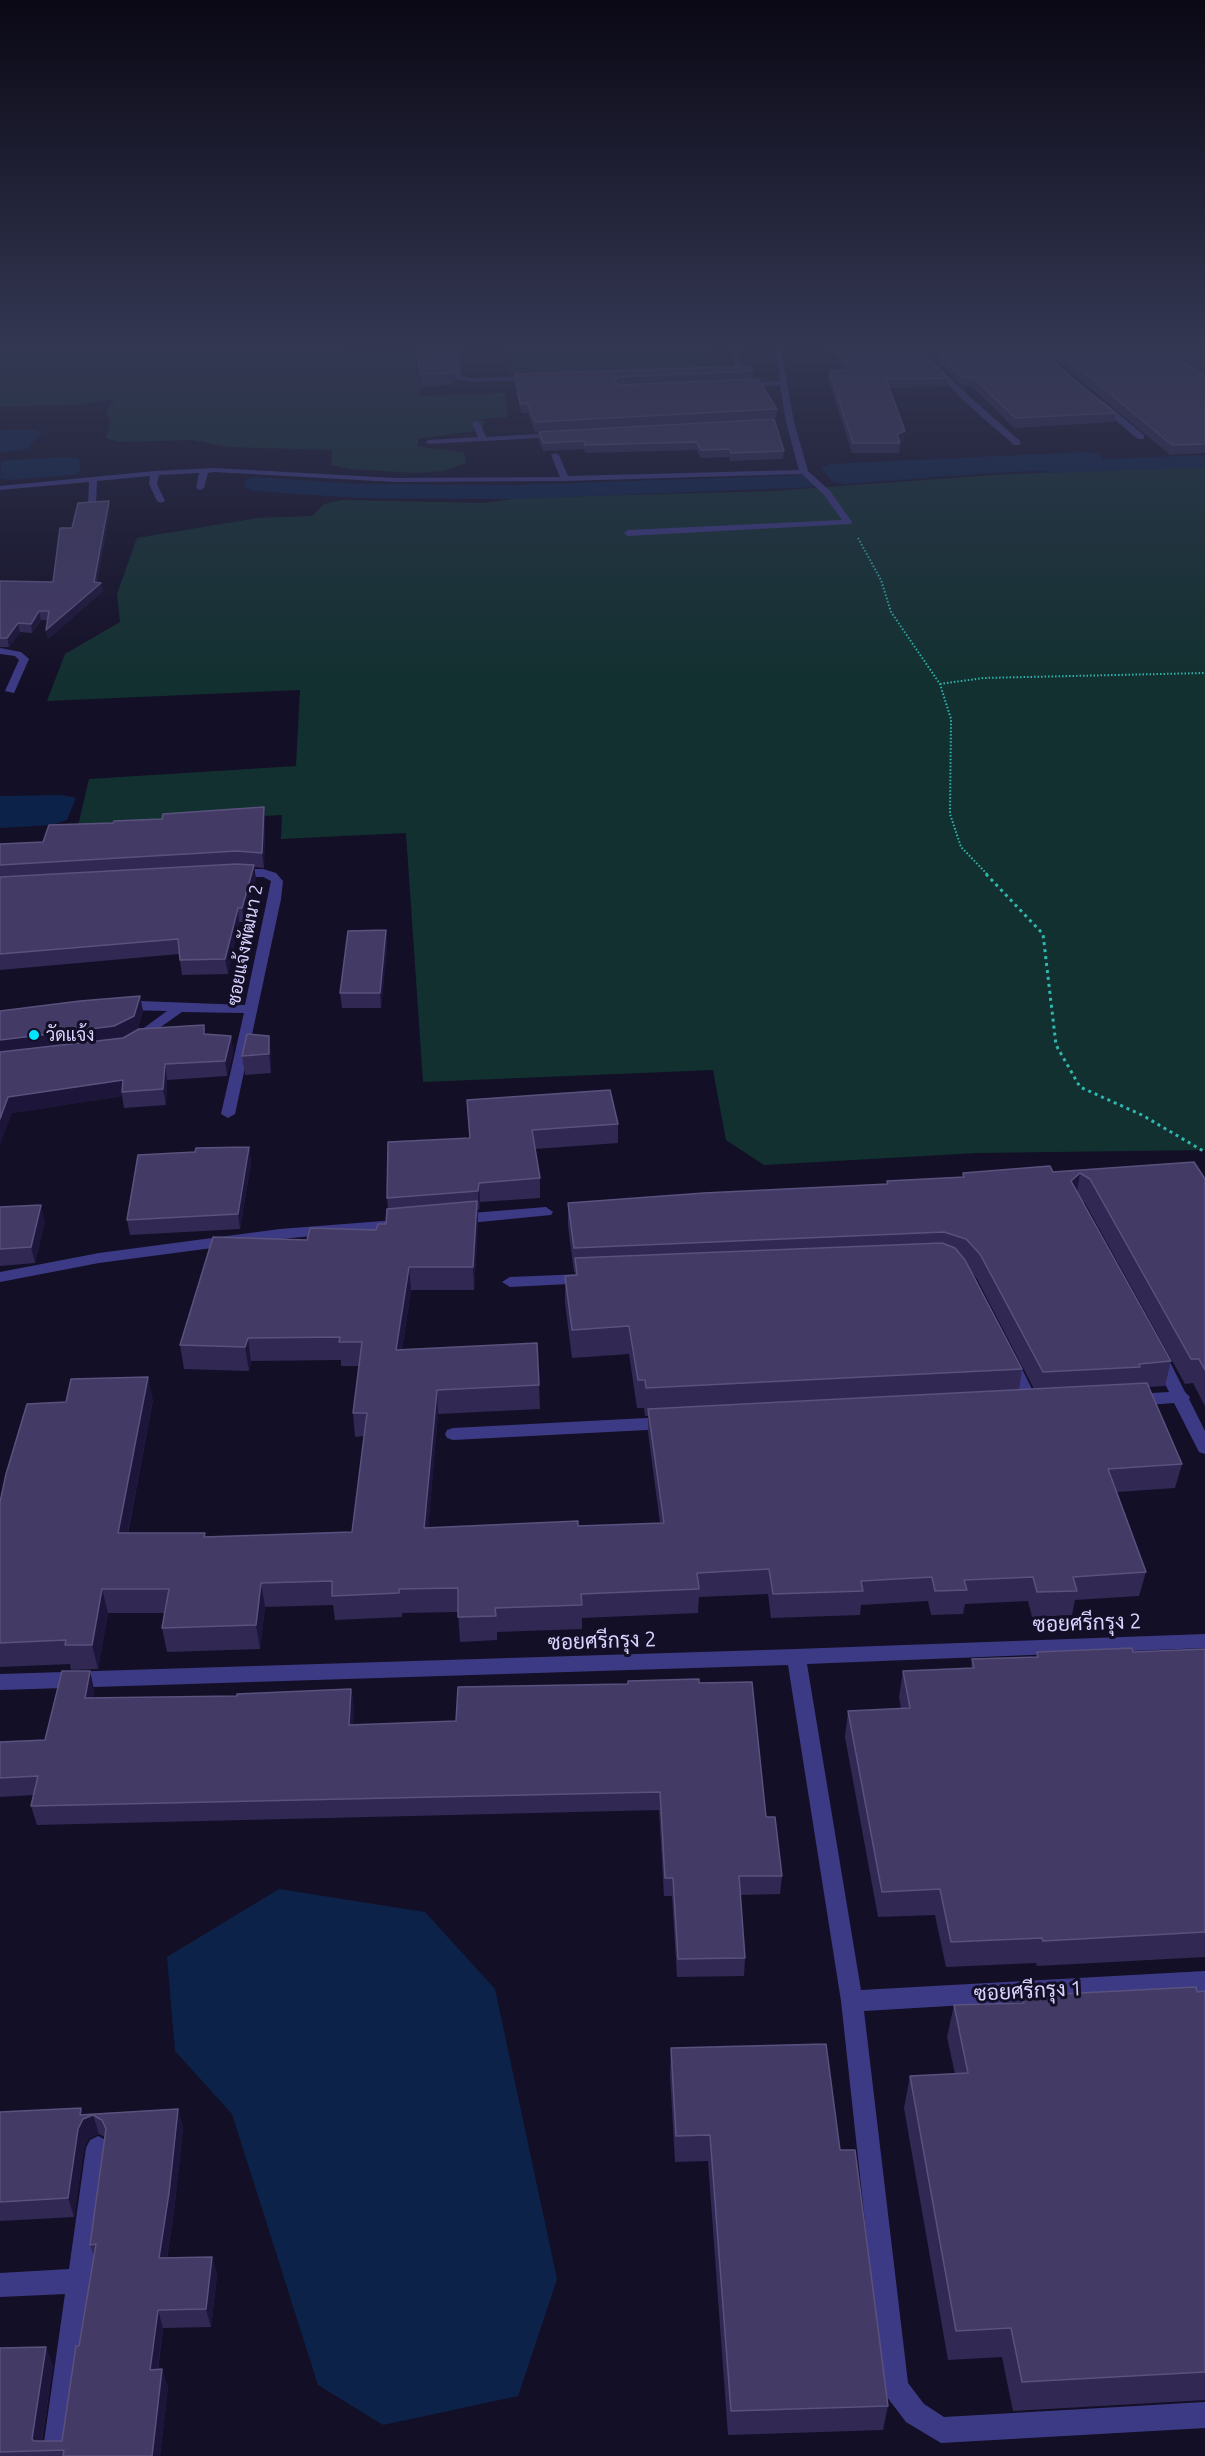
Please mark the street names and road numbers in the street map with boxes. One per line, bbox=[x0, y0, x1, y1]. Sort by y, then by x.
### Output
street label: ซอยแจ้งพัฒนา 2 bbox=[223, 883, 267, 1007]
street label: ซอยศรีกรุง 2 bbox=[1032, 1609, 1142, 1637]
street label: ซอยศรีกรุง 2 bbox=[547, 1627, 657, 1655]
street label: ซอยศรีกรุง 1 bbox=[973, 1976, 1083, 2006]

